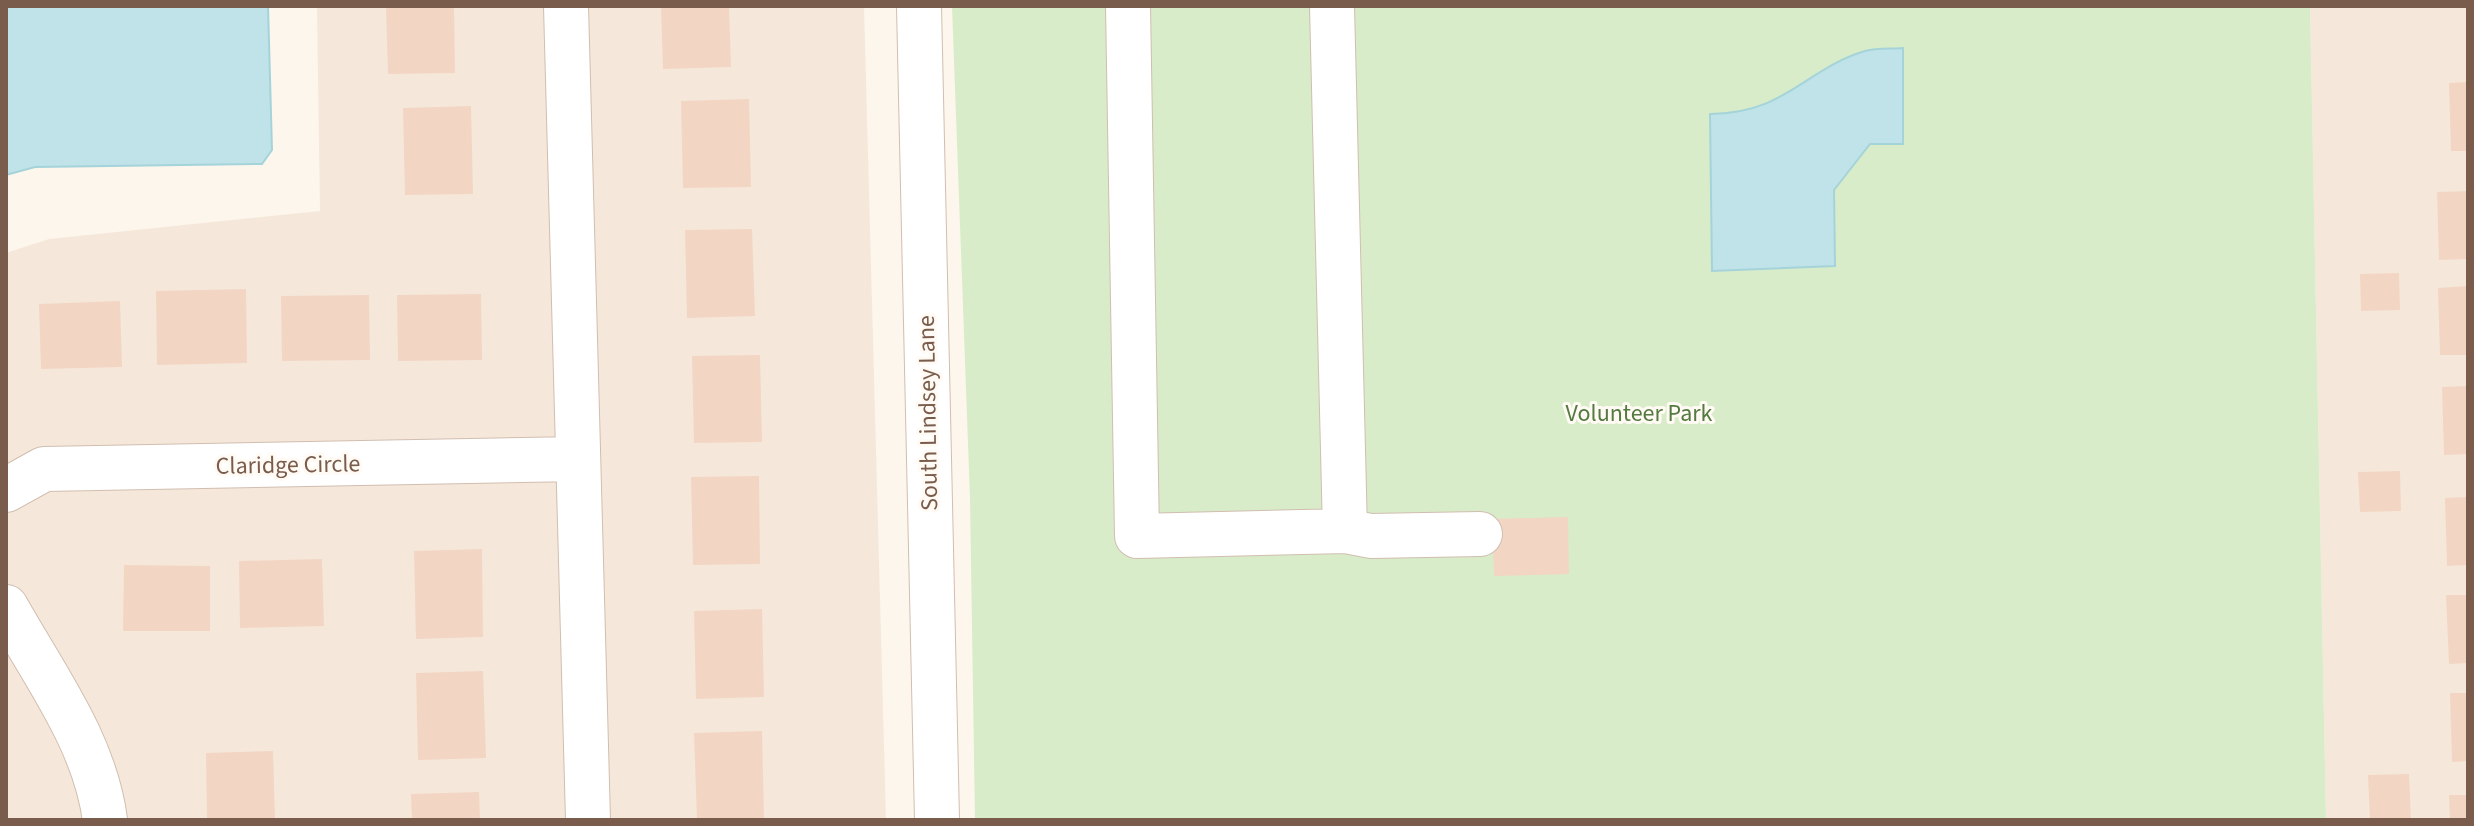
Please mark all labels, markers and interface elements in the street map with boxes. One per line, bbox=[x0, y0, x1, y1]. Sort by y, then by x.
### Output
street label: South Lindsey Lane bbox=[909, 315, 947, 511]
park label: Volunteer Park bbox=[1566, 396, 1713, 431]
street label: Claridge Circle bbox=[215, 446, 361, 484]

